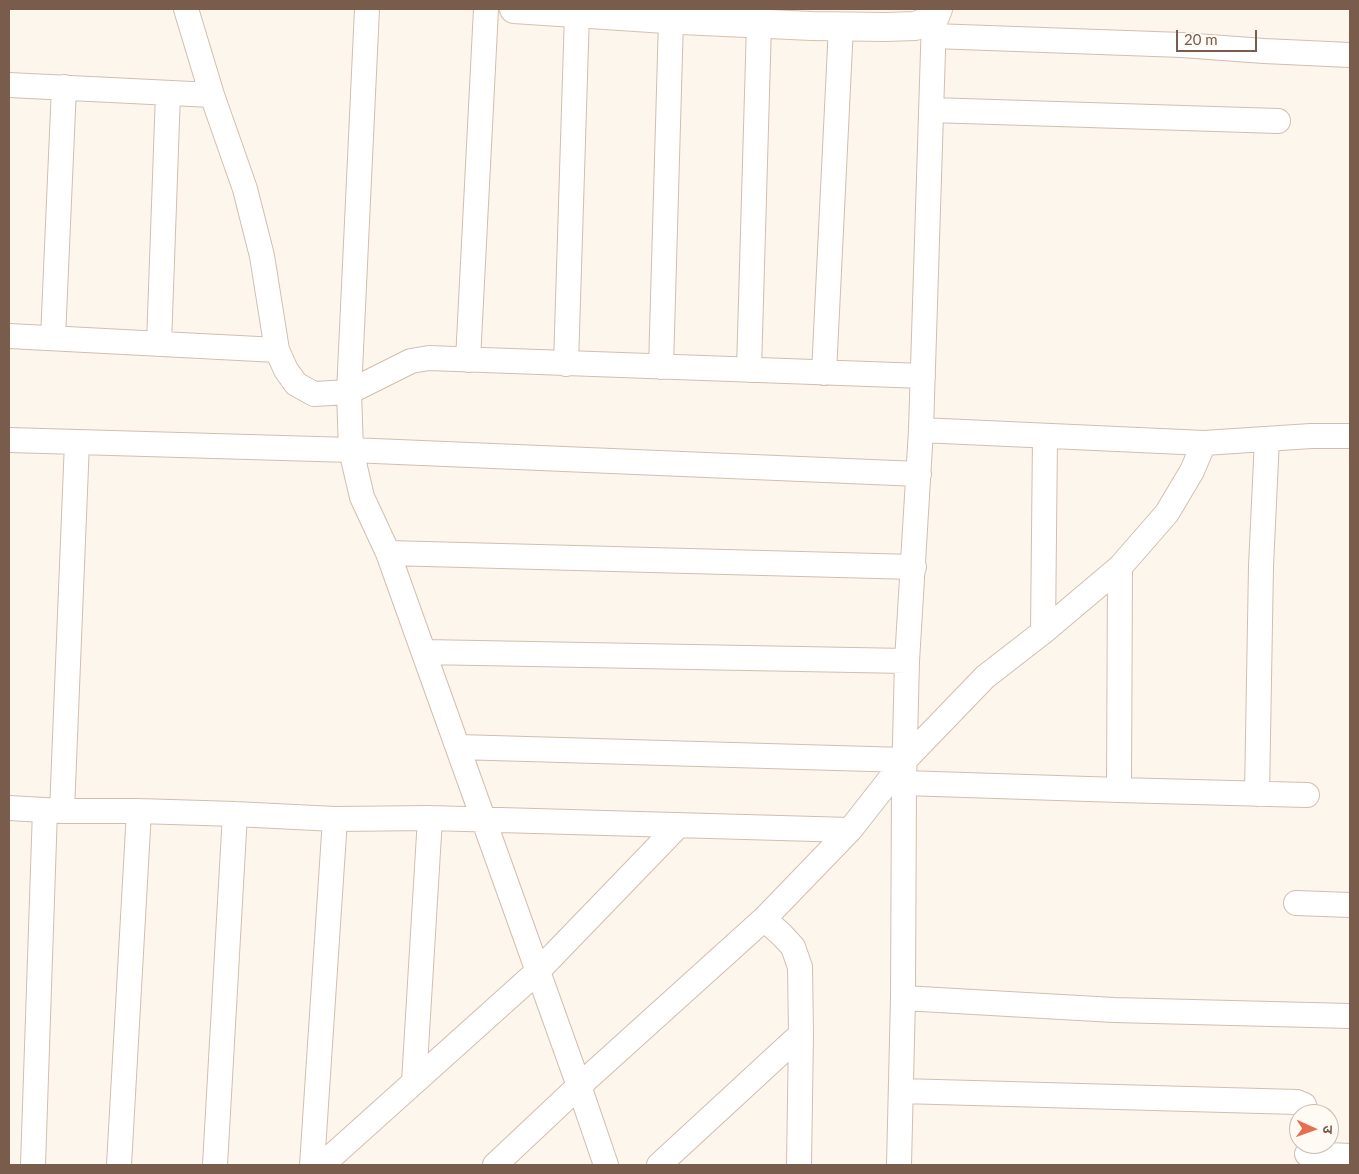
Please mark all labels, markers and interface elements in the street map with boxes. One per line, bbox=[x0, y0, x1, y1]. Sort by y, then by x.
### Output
scale bar bbox=[1179, 20, 1260, 52]
text: 20 m bbox=[1184, 30, 1218, 48]
north arrow bbox=[1289, 1104, 1339, 1154]
text: उ bbox=[1320, 1125, 1337, 1134]

